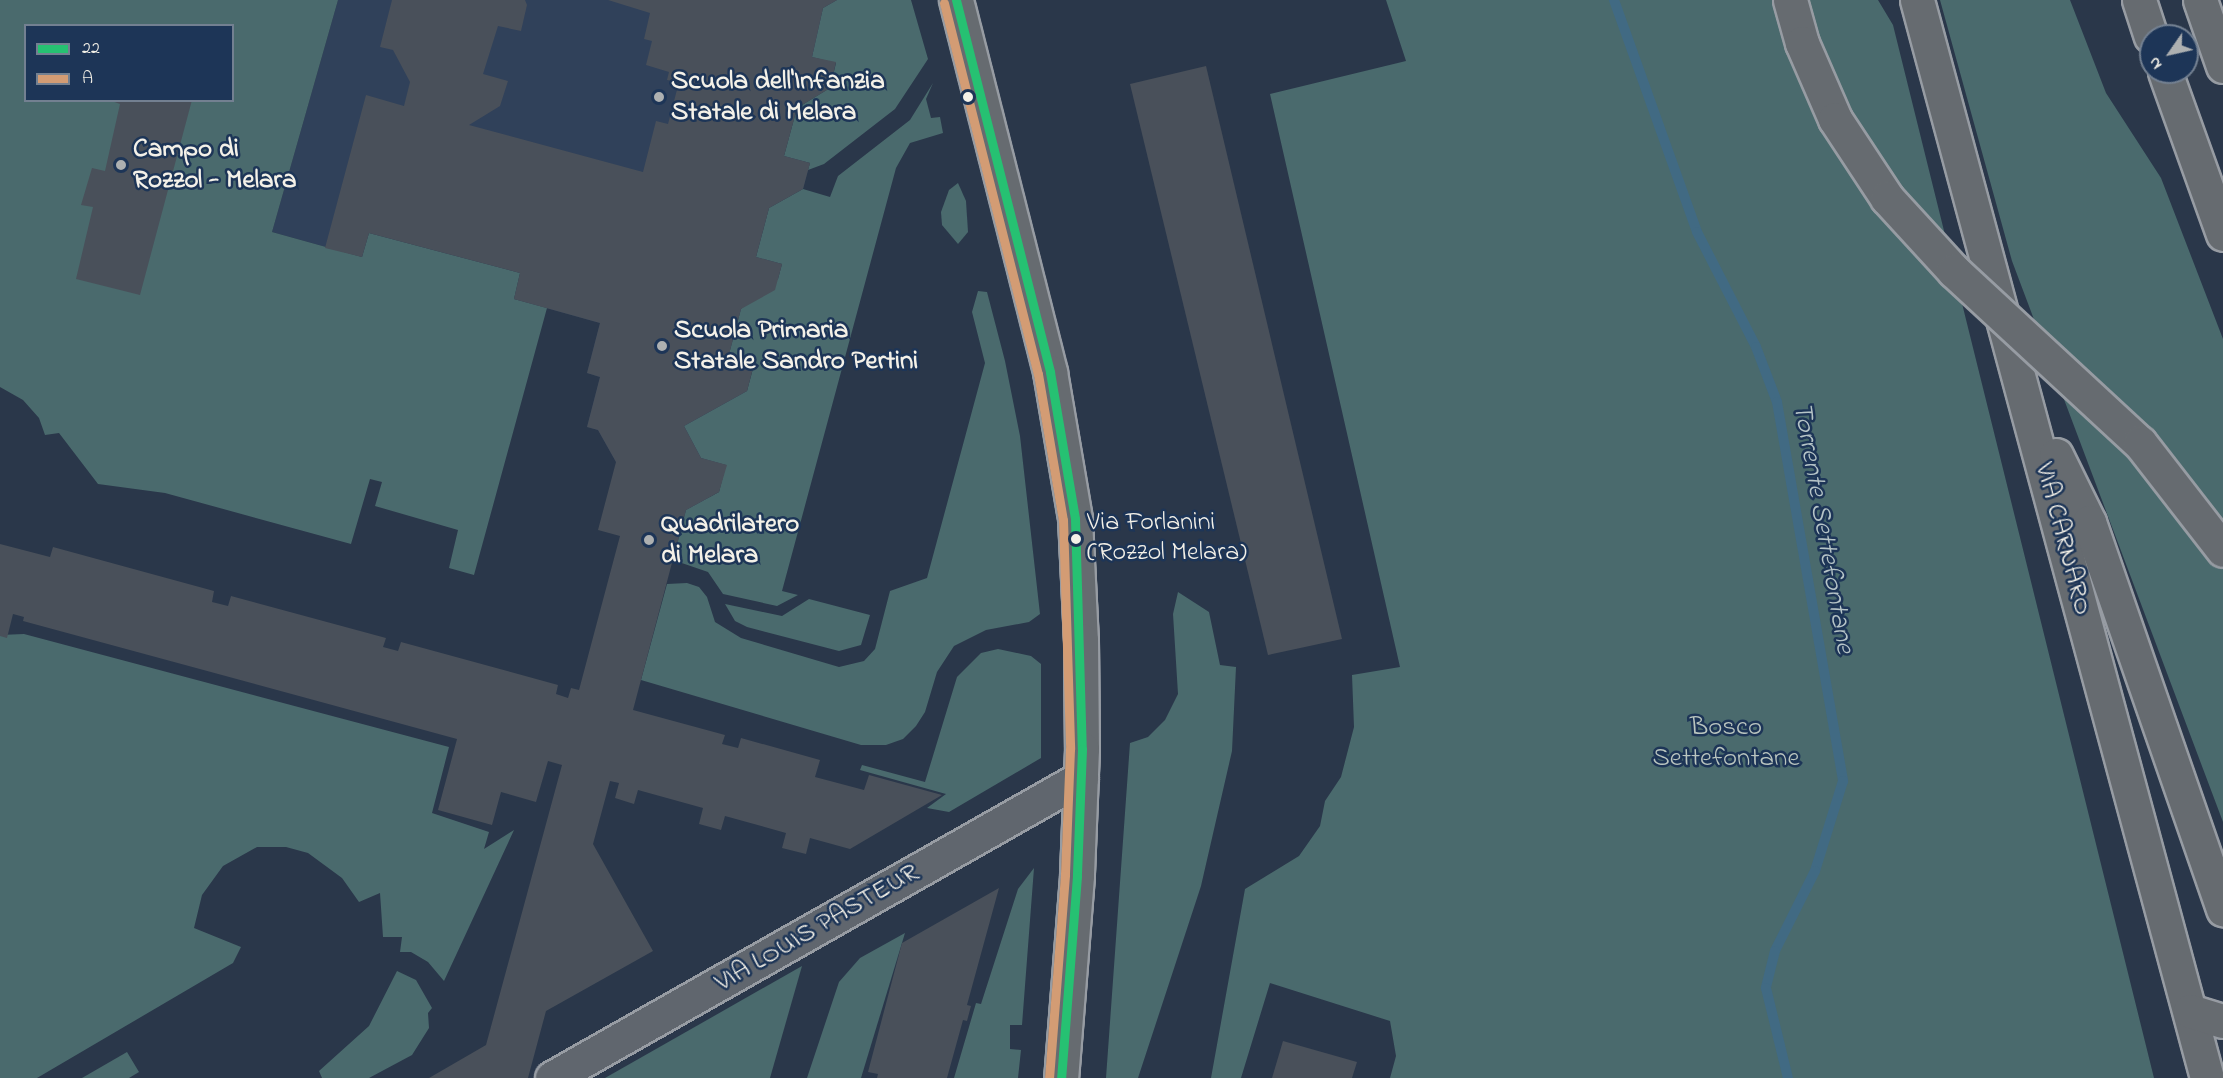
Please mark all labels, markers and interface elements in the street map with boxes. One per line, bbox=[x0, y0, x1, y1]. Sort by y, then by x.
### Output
legend bbox=[24, 24, 234, 102]
north arrow bbox=[2139, 24, 2199, 84]
text: 22 bbox=[82, 36, 100, 62]
text: N bbox=[2143, 52, 2169, 74]
place label: Scuola dell'Infanzia Statale di Melara bbox=[671, 65, 885, 128]
text: A bbox=[82, 66, 93, 92]
marker: Scuola dell'Infanzia Statale di Melara bbox=[652, 90, 666, 104]
unlabelled marker bbox=[962, 91, 974, 103]
place label: Campo di Rozzol - Melara bbox=[133, 133, 297, 196]
marker: Campo di Rozzol - Melara bbox=[114, 158, 128, 172]
place label: Scuola Primaria Statale Sandro Pertini bbox=[674, 314, 918, 377]
marker: Scuola Primaria Statale Sandro Pertini bbox=[655, 339, 669, 353]
water label: Torrente Settefontane bbox=[1783, 400, 1861, 656]
street label: VIA CARNARO bbox=[2027, 459, 2099, 619]
place label: Quadrilatero di Melara bbox=[661, 508, 799, 571]
place label: Via Forlanini (Rozzol Melara) bbox=[1087, 508, 1247, 570]
marker: Quadrilatero di Melara bbox=[642, 533, 656, 547]
marker: Via Forlanini (Rozzol Melara) bbox=[1070, 533, 1082, 545]
park label: Bosco Settefontane bbox=[1653, 711, 1799, 774]
street label: VIA LOUIS PASTEUR bbox=[710, 857, 924, 999]

